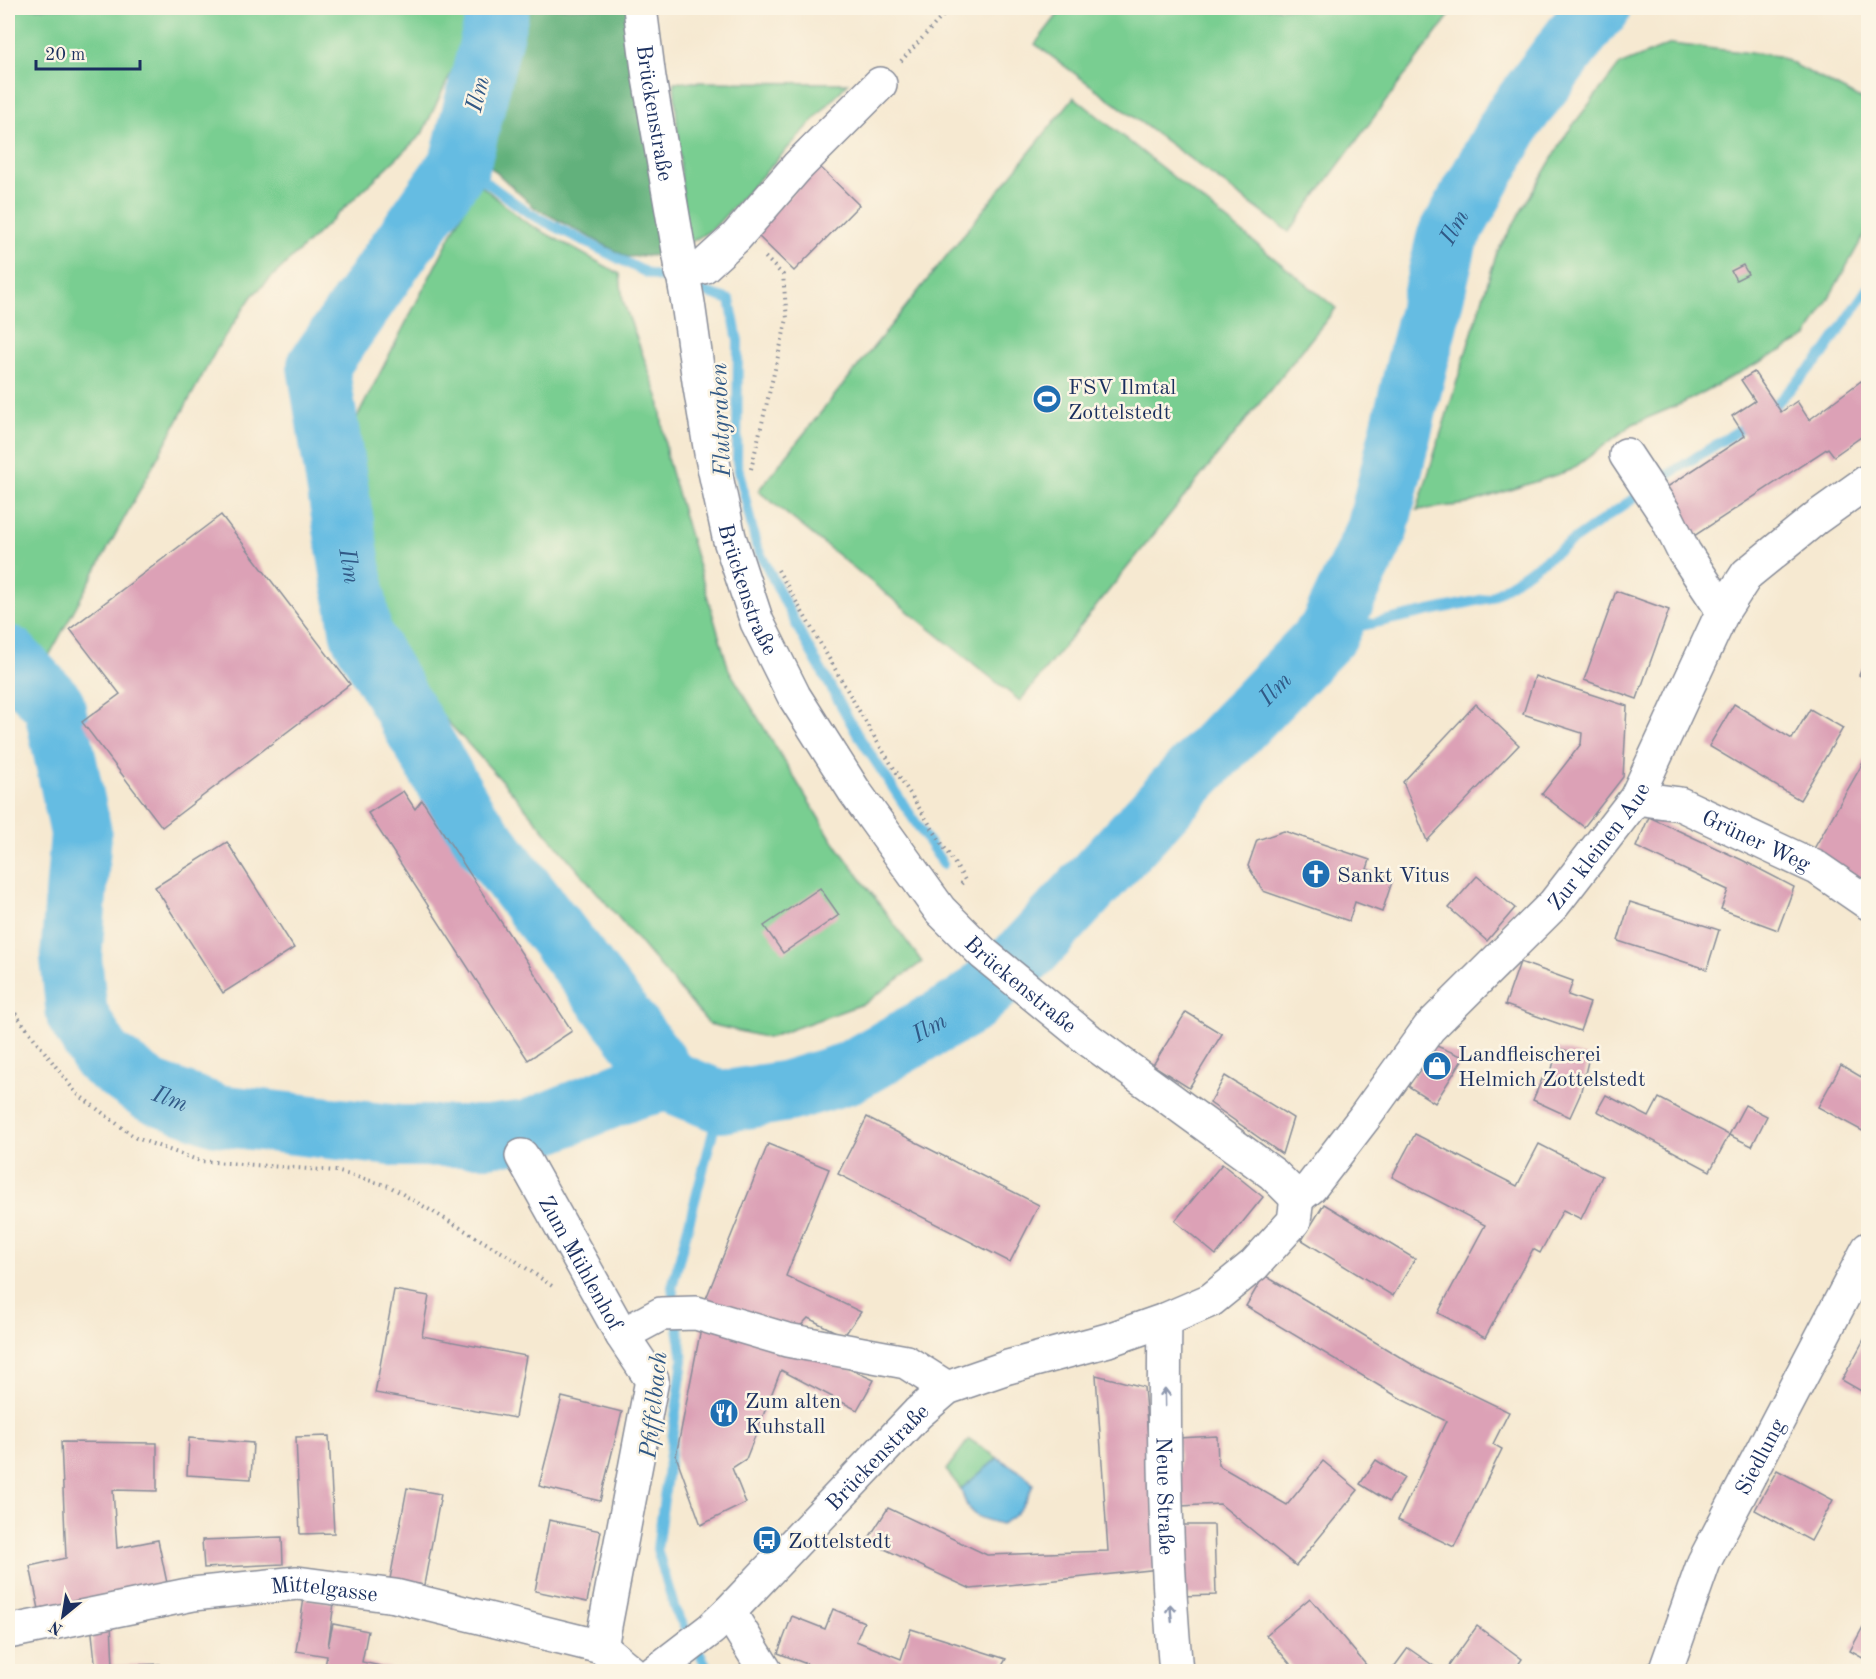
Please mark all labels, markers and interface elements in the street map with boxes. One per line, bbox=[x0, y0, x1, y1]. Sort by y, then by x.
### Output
scale bar bbox=[36, 33, 140, 71]
street label: Brückenstraße bbox=[632, 44, 676, 183]
text: 20 m bbox=[45, 46, 85, 64]
water label: Ilm bbox=[463, 74, 495, 116]
water label: Ilm bbox=[1436, 206, 1475, 250]
water label: Flutgraben bbox=[708, 362, 736, 479]
place label: FSV Ilmtal Zottelstedt bbox=[1068, 377, 1176, 424]
sports icon: FSV Ilmtal Zottelstedt bbox=[1031, 383, 1063, 415]
street label: Brückenstraße bbox=[713, 522, 781, 659]
water label: Ilm bbox=[333, 546, 363, 586]
water label: Ilm bbox=[1254, 669, 1297, 712]
street label: Zur kleinen Aue bbox=[1545, 780, 1654, 915]
street label: Grüner Weg bbox=[1698, 807, 1814, 876]
church icon: Sankt Vitus bbox=[1300, 858, 1332, 890]
place label: Sankt Vitus bbox=[1337, 865, 1450, 887]
street label: Brückenstraße bbox=[960, 933, 1080, 1038]
water label: Ilm bbox=[908, 1010, 952, 1049]
place label: Landfleischerei Helmich Zottelstedt bbox=[1458, 1044, 1646, 1091]
shop icon: Landfleischerei Helmich Zottelstedt bbox=[1421, 1050, 1453, 1082]
water label: Ilm bbox=[148, 1082, 191, 1118]
street label: Zum Mühlenhof bbox=[534, 1193, 626, 1335]
water label: Pfiffelbach bbox=[637, 1350, 673, 1461]
one-way arrow bbox=[1159, 1388, 1170, 1408]
place label: Zum alten Kuhstall bbox=[745, 1391, 841, 1438]
restaurant icon: Zum alten Kuhstall bbox=[708, 1397, 740, 1429]
street label: Brückenstraße bbox=[823, 1400, 933, 1515]
street label: Siedlung bbox=[1732, 1415, 1790, 1499]
street label: Neue Straße bbox=[1152, 1437, 1177, 1556]
bus stop icon: Zottelstedt bbox=[751, 1524, 783, 1556]
place label: Zottelstedt bbox=[788, 1531, 891, 1553]
street label: Mittelgasse bbox=[270, 1574, 379, 1607]
north arrow bbox=[33, 1586, 93, 1646]
one-way arrow bbox=[1165, 1604, 1176, 1624]
text: N bbox=[47, 1617, 66, 1637]

